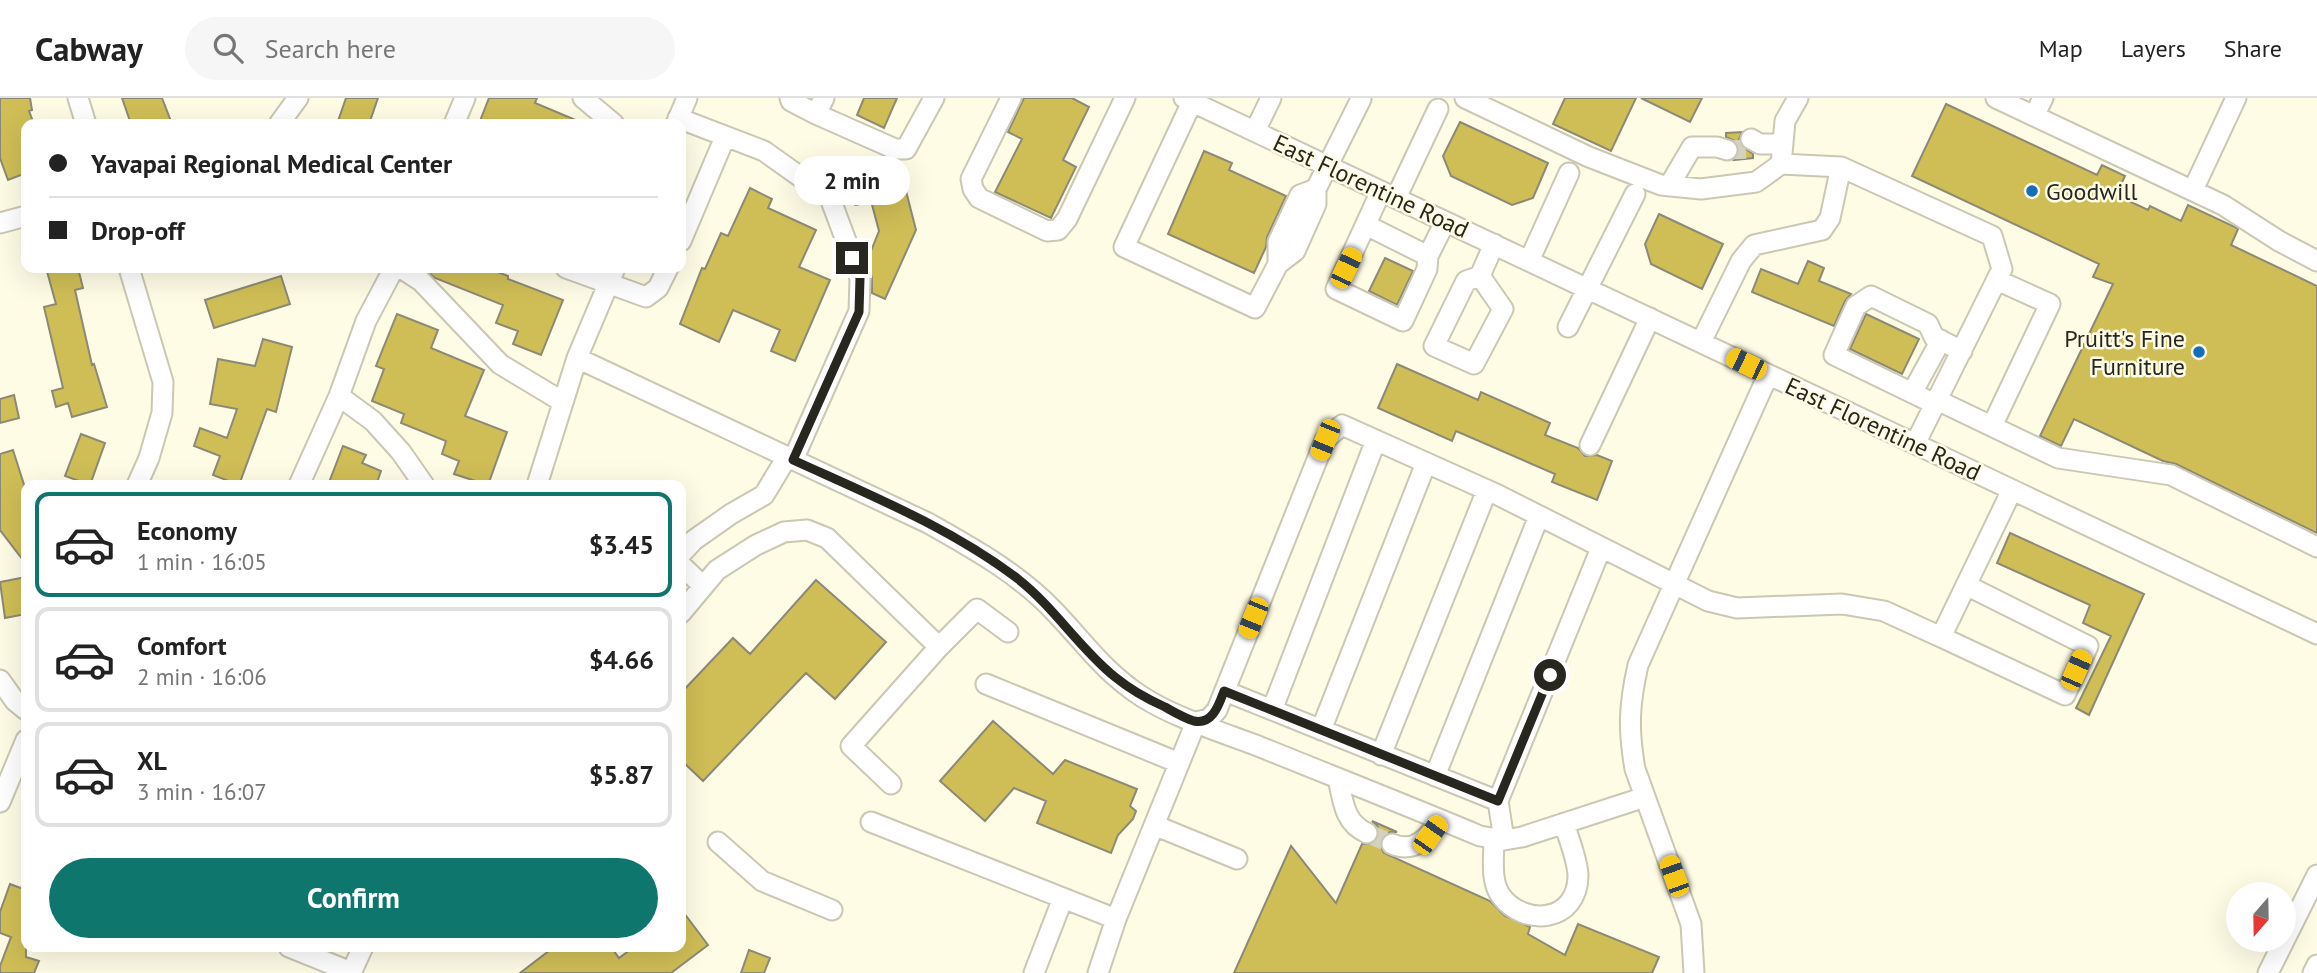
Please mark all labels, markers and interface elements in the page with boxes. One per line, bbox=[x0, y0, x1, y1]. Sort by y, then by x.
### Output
search box bbox=[185, 17, 675, 80]
text: Cabway bbox=[35, 27, 143, 70]
icon: search bbox=[209, 29, 247, 67]
text: Search here bbox=[265, 32, 396, 65]
text: Map bbox=[2039, 33, 2083, 64]
text: Layers bbox=[2121, 33, 2186, 64]
text: Share bbox=[2224, 33, 2282, 64]
street label: East Florentine Road bbox=[1268, 127, 1474, 245]
text: Yavapai Regional Medical Center bbox=[91, 147, 452, 180]
callout: 2 min bbox=[794, 156, 910, 206]
text: 2 min bbox=[824, 166, 880, 195]
place label: Goodwill bbox=[2046, 176, 2137, 207]
marker: Goodwill bbox=[2024, 183, 2040, 199]
text: Drop-off bbox=[91, 214, 185, 247]
route end bbox=[836, 242, 868, 274]
car bbox=[1328, 245, 1365, 291]
place label: Pruitt's Fine Furniture bbox=[2064, 323, 2185, 382]
marker: Pruitt's Fine Furniture bbox=[2191, 344, 2207, 360]
car bbox=[1723, 345, 1770, 383]
street label: East Florentine Road bbox=[1780, 370, 1986, 488]
car bbox=[1308, 417, 1343, 463]
icon: car bbox=[53, 513, 116, 576]
text: Economy bbox=[137, 514, 237, 547]
text: $3.45 bbox=[589, 528, 654, 561]
text: 1 min · 16:05 bbox=[137, 547, 267, 576]
car bbox=[1236, 595, 1271, 641]
icon: car bbox=[53, 628, 116, 691]
text: Comfort bbox=[137, 629, 227, 662]
text: $4.66 bbox=[589, 643, 654, 676]
car bbox=[2058, 647, 2095, 693]
route start bbox=[1534, 659, 1566, 691]
text: 2 min · 16:06 bbox=[137, 662, 267, 691]
icon: car bbox=[53, 743, 116, 806]
text: XL bbox=[137, 744, 167, 777]
text: $5.87 bbox=[589, 758, 654, 791]
text: 3 min · 16:07 bbox=[137, 777, 267, 806]
car bbox=[1410, 812, 1451, 858]
car bbox=[1657, 853, 1692, 899]
button: Confirm bbox=[49, 858, 658, 938]
north arrow bbox=[2226, 882, 2296, 952]
map controls bbox=[2226, 882, 2296, 952]

